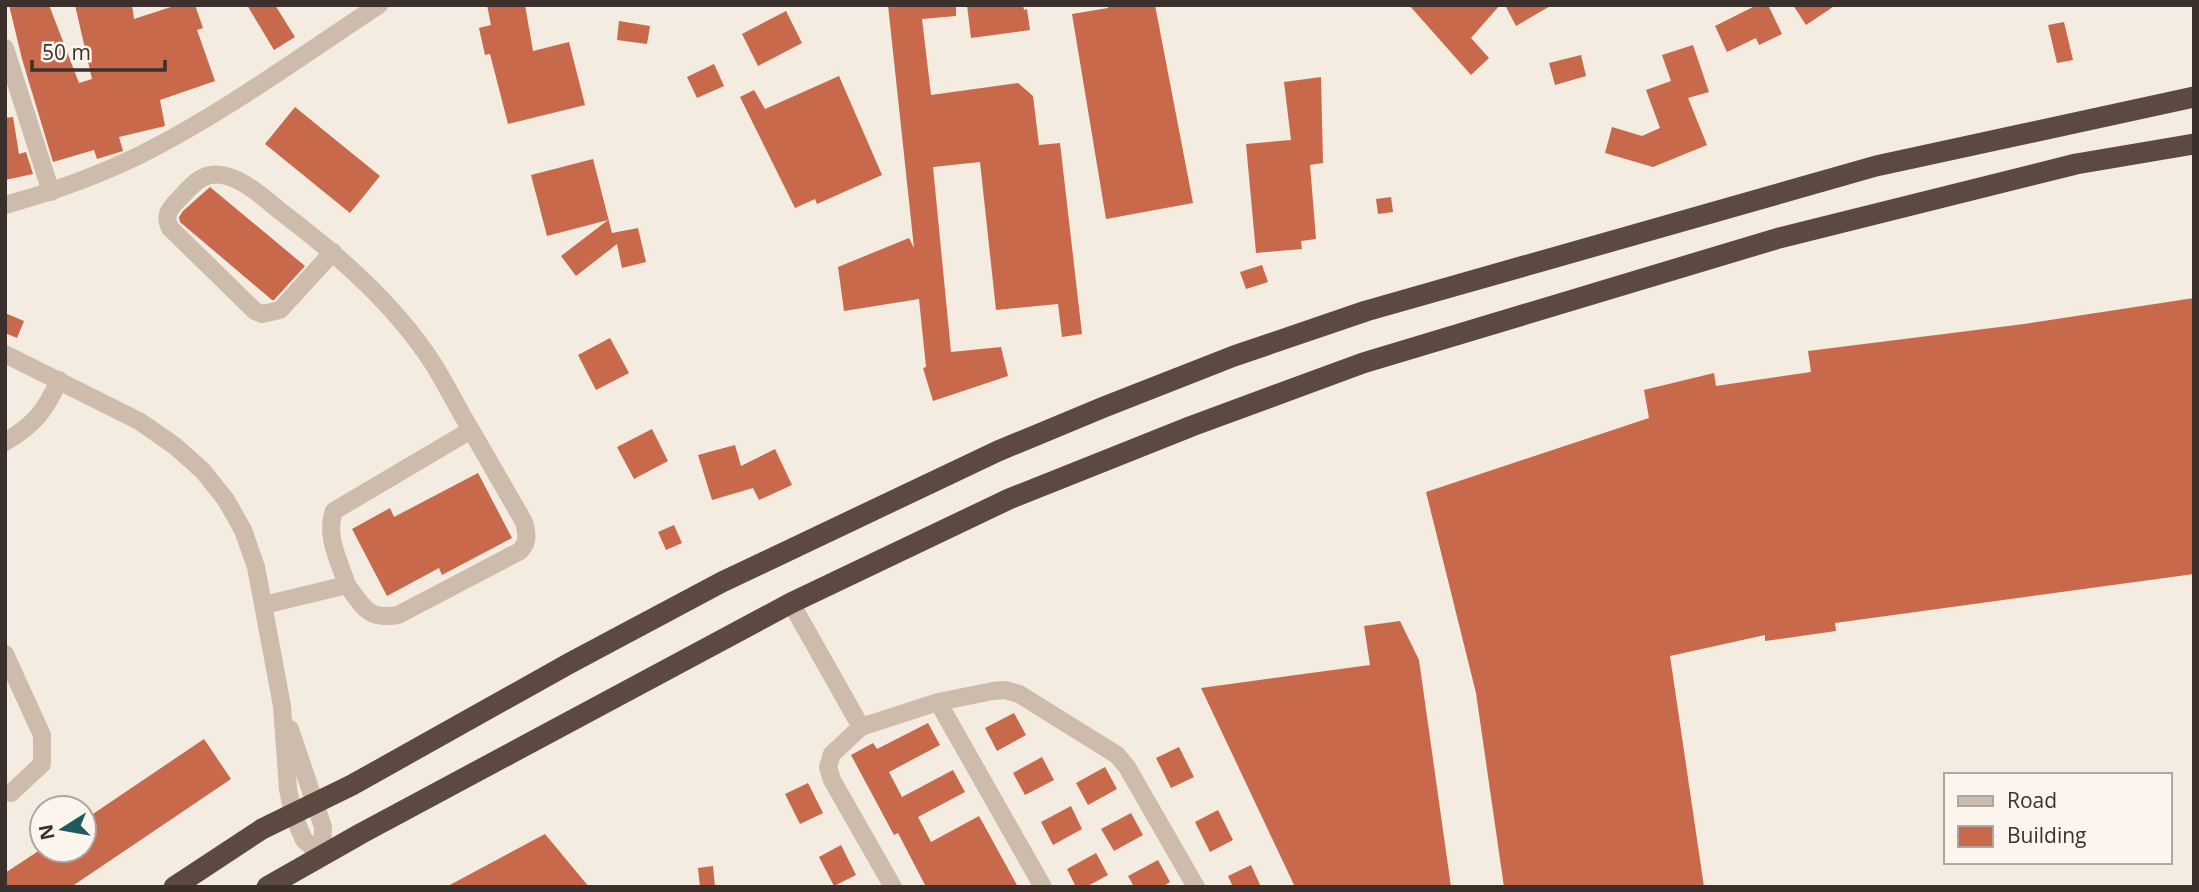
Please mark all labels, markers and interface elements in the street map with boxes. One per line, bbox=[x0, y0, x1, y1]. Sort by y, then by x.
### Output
scale bar bbox=[32, 28, 164, 72]
text: 50 m bbox=[42, 38, 91, 66]
legend bbox=[1944, 773, 2171, 864]
text: Road bbox=[2007, 786, 2057, 814]
north arrow bbox=[28, 794, 98, 864]
text: Building bbox=[2007, 821, 2086, 849]
text: N bbox=[32, 822, 61, 842]

